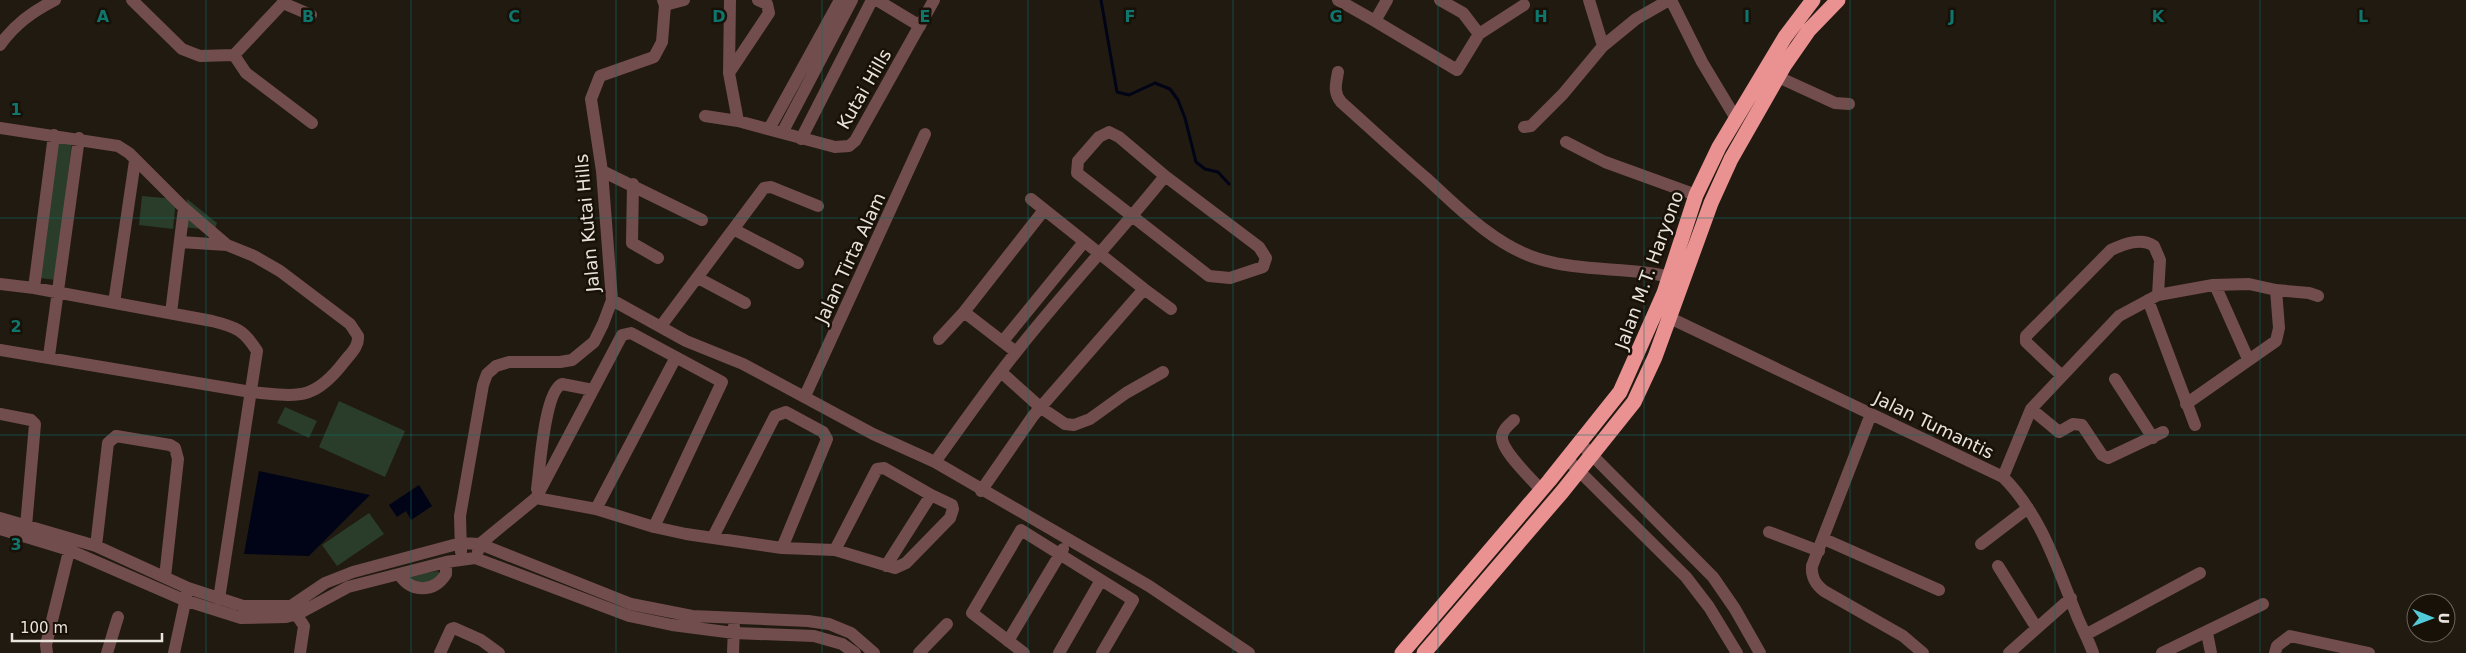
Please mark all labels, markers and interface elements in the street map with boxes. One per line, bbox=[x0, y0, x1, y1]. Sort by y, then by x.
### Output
text: A bbox=[97, 7, 110, 26]
text: B bbox=[302, 7, 314, 26]
text: C bbox=[508, 7, 520, 26]
text: D bbox=[712, 7, 726, 26]
text: E bbox=[920, 7, 930, 26]
text: F bbox=[1125, 7, 1135, 26]
text: G bbox=[1329, 7, 1343, 26]
text: H bbox=[1534, 7, 1548, 26]
text: I bbox=[1744, 7, 1750, 26]
text: J bbox=[1948, 7, 1955, 26]
text: K bbox=[2152, 7, 2165, 26]
text: L bbox=[2358, 7, 2368, 26]
street label: Kutai Hills bbox=[833, 45, 895, 133]
text: 1 bbox=[10, 100, 22, 119]
street label: Jalan Kutai Hills bbox=[571, 153, 604, 294]
street label: Jalan M.T. Haryono bbox=[1610, 188, 1687, 353]
street label: Jalan Tirta Alam bbox=[810, 189, 890, 328]
text: 2 bbox=[10, 317, 22, 336]
street label: Jalan Tumantis bbox=[1870, 387, 1997, 463]
text: 3 bbox=[10, 535, 22, 554]
north arrow bbox=[2406, 593, 2456, 643]
scale bar bbox=[12, 610, 162, 642]
text: U bbox=[2436, 612, 2452, 624]
text: 100 m bbox=[20, 619, 68, 637]

